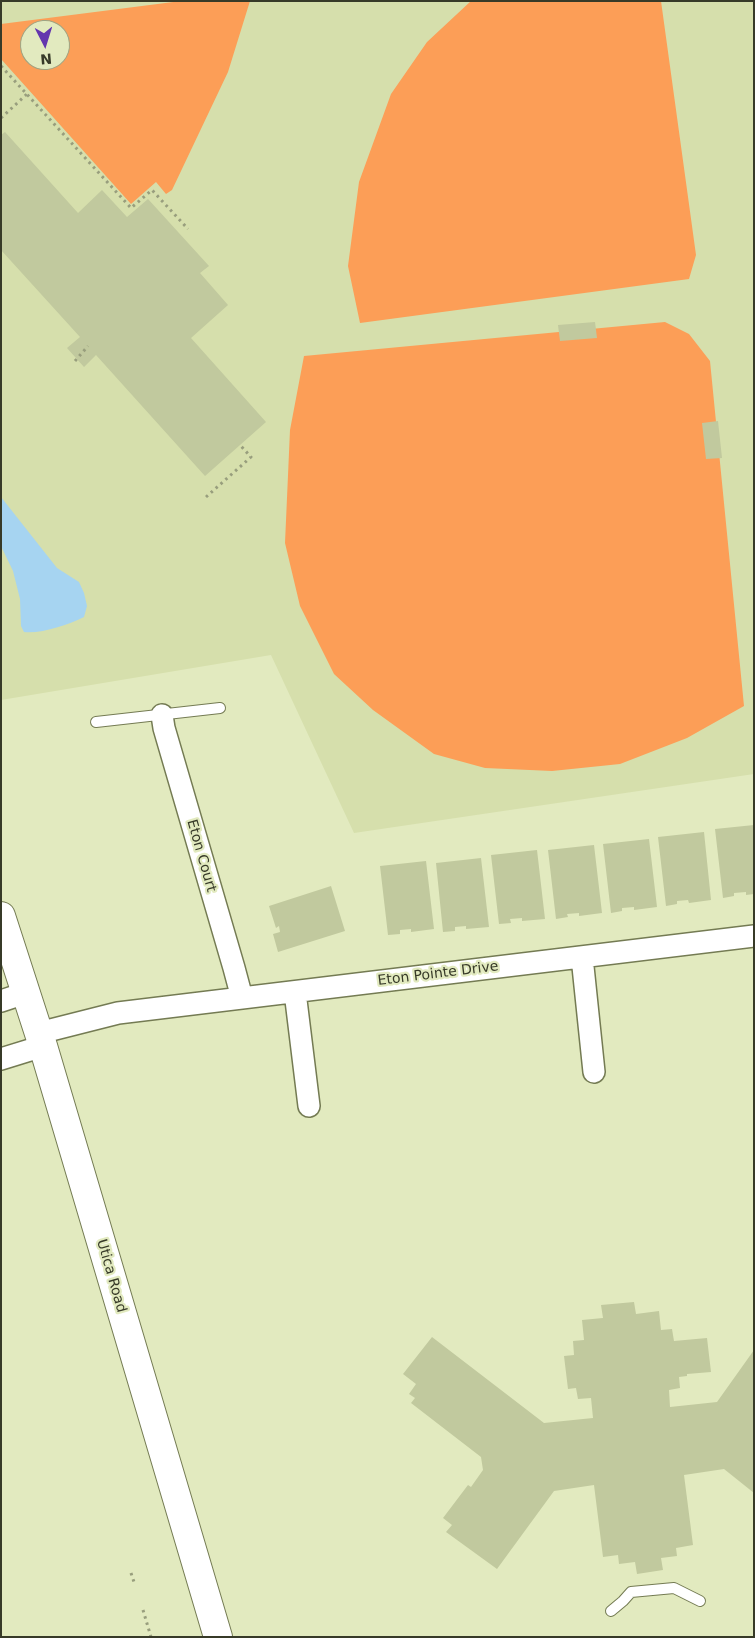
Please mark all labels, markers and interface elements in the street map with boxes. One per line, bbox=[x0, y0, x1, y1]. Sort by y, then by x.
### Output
north arrow bbox=[20, 20, 70, 70]
text: N bbox=[40, 50, 53, 67]
street label: Eton Court bbox=[183, 818, 219, 894]
street label: Eton Pointe Drive bbox=[377, 958, 499, 990]
street label: Utica Road bbox=[93, 1237, 129, 1315]

